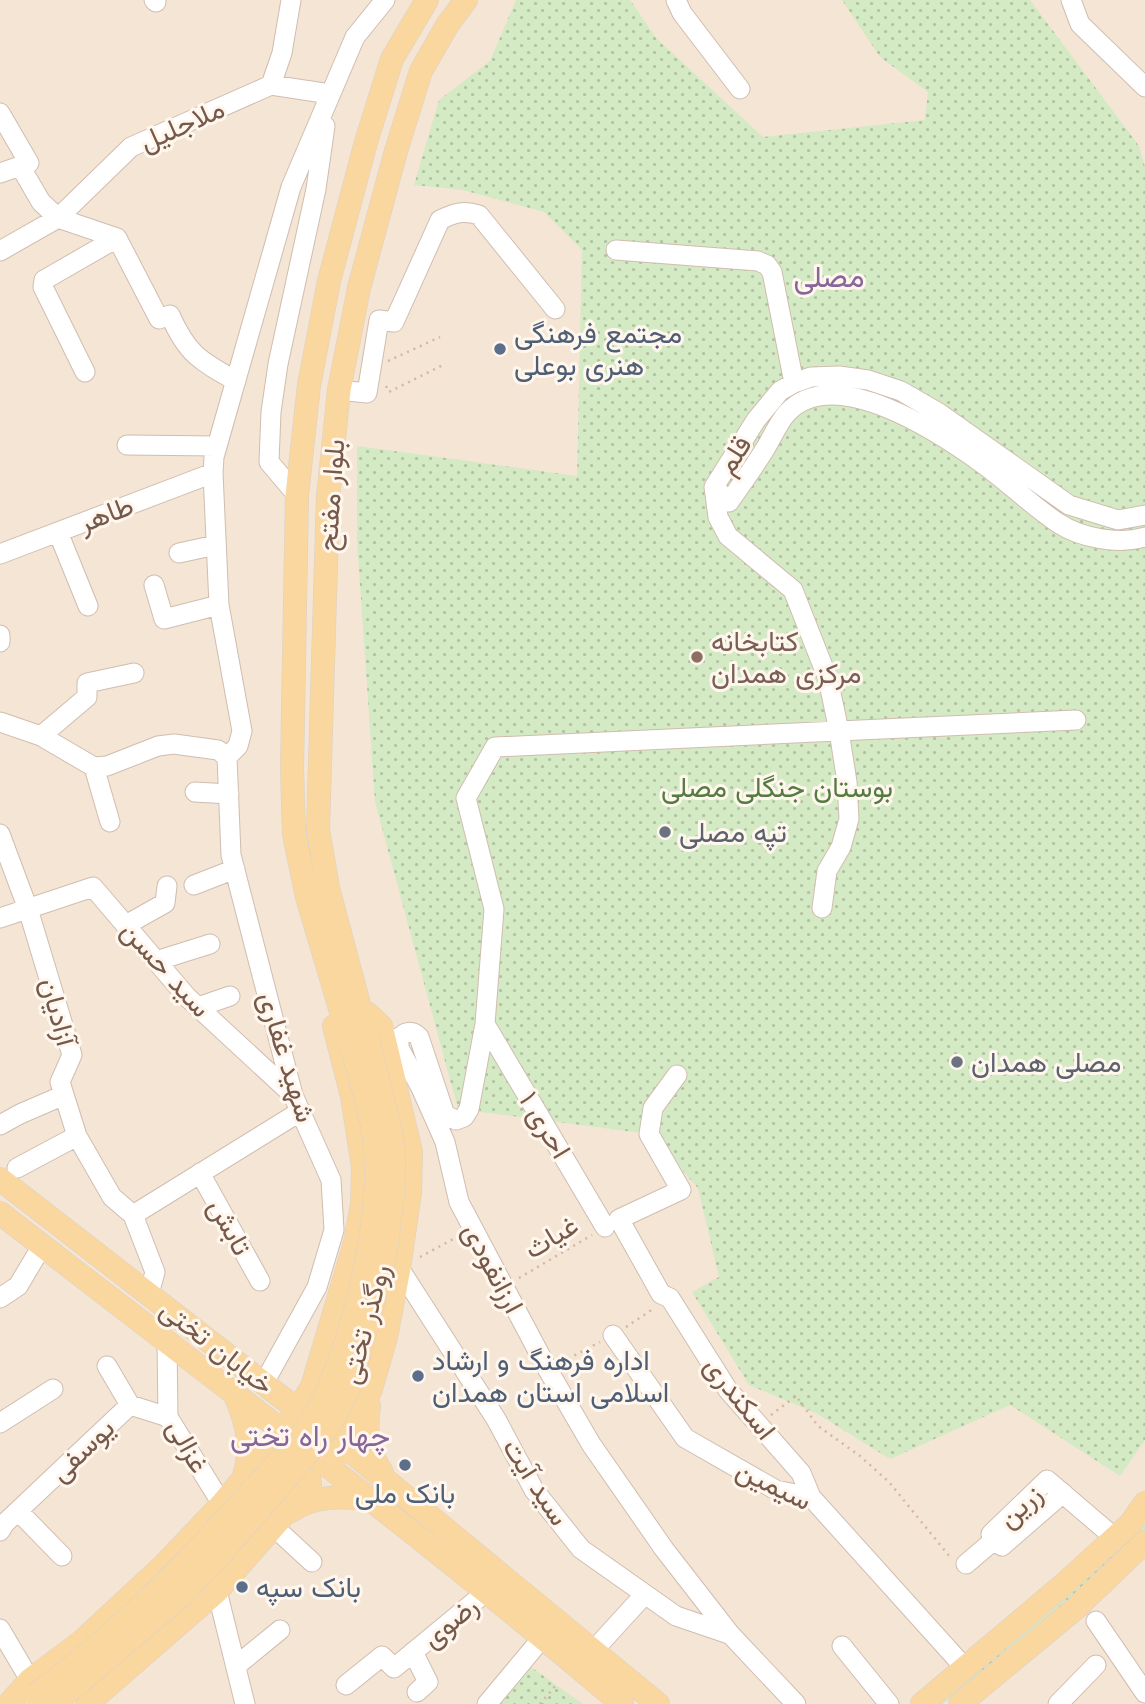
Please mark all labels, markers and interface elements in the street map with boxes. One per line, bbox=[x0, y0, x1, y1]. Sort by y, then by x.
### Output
street label: ملاجلیل bbox=[133, 88, 231, 162]
district label: مصلی bbox=[794, 255, 864, 298]
place label: مجتمع فرهنگی هنری بوعلی bbox=[514, 313, 682, 386]
marker: مجتمع فرهنگی هنری بوعلی bbox=[492, 341, 508, 357]
street label: قلم bbox=[706, 427, 762, 483]
street label: بلوار مفتح bbox=[307, 438, 355, 552]
street label: طاهر bbox=[72, 485, 139, 544]
place label: کتابخانه مرکزی همدان bbox=[711, 621, 861, 694]
marker: کتابخانه مرکزی همدان bbox=[689, 649, 705, 665]
park label: بوستان جنگلی مصلی bbox=[661, 767, 893, 808]
place label: تپه مصلی bbox=[679, 812, 787, 853]
marker: تپه مصلی bbox=[657, 824, 673, 840]
street label: سید حسن bbox=[111, 911, 221, 1027]
street label: آزادیان bbox=[29, 973, 87, 1053]
street label: شهید غفاری bbox=[248, 987, 326, 1127]
place label: مصلی همدان bbox=[971, 1042, 1121, 1083]
marker: مصلی همدان bbox=[949, 1054, 965, 1070]
street label: احری ۱ bbox=[509, 1083, 581, 1167]
street label: تابش bbox=[198, 1191, 262, 1263]
street label: غیاث bbox=[516, 1205, 586, 1269]
street label: ارزانفودی bbox=[452, 1215, 534, 1321]
street label: روگذر تختی bbox=[329, 1259, 401, 1389]
street label: خیابان تختی bbox=[151, 1289, 283, 1405]
place label: اداره فرهنگ و ارشاد اسلامی استان همدان bbox=[432, 1340, 669, 1413]
street label: اسکندری bbox=[694, 1347, 786, 1449]
marker: اداره فرهنگ و ارشاد اسلامی استان همدان bbox=[410, 1368, 426, 1384]
street label: یوسفی bbox=[40, 1409, 124, 1491]
street label: غزالی bbox=[156, 1411, 220, 1481]
district label: چهار راه تختی bbox=[230, 1414, 390, 1457]
street label: سید آیت bbox=[492, 1430, 580, 1534]
street label: سیمین bbox=[729, 1449, 819, 1521]
marker: بانک ملی bbox=[397, 1457, 413, 1473]
place label: بانک ملی bbox=[355, 1473, 455, 1514]
street label: زرین bbox=[988, 1474, 1052, 1538]
place label: بانک سپه bbox=[256, 1567, 361, 1608]
marker: بانک سپه bbox=[234, 1579, 250, 1595]
street label: رضوی bbox=[413, 1586, 487, 1658]

